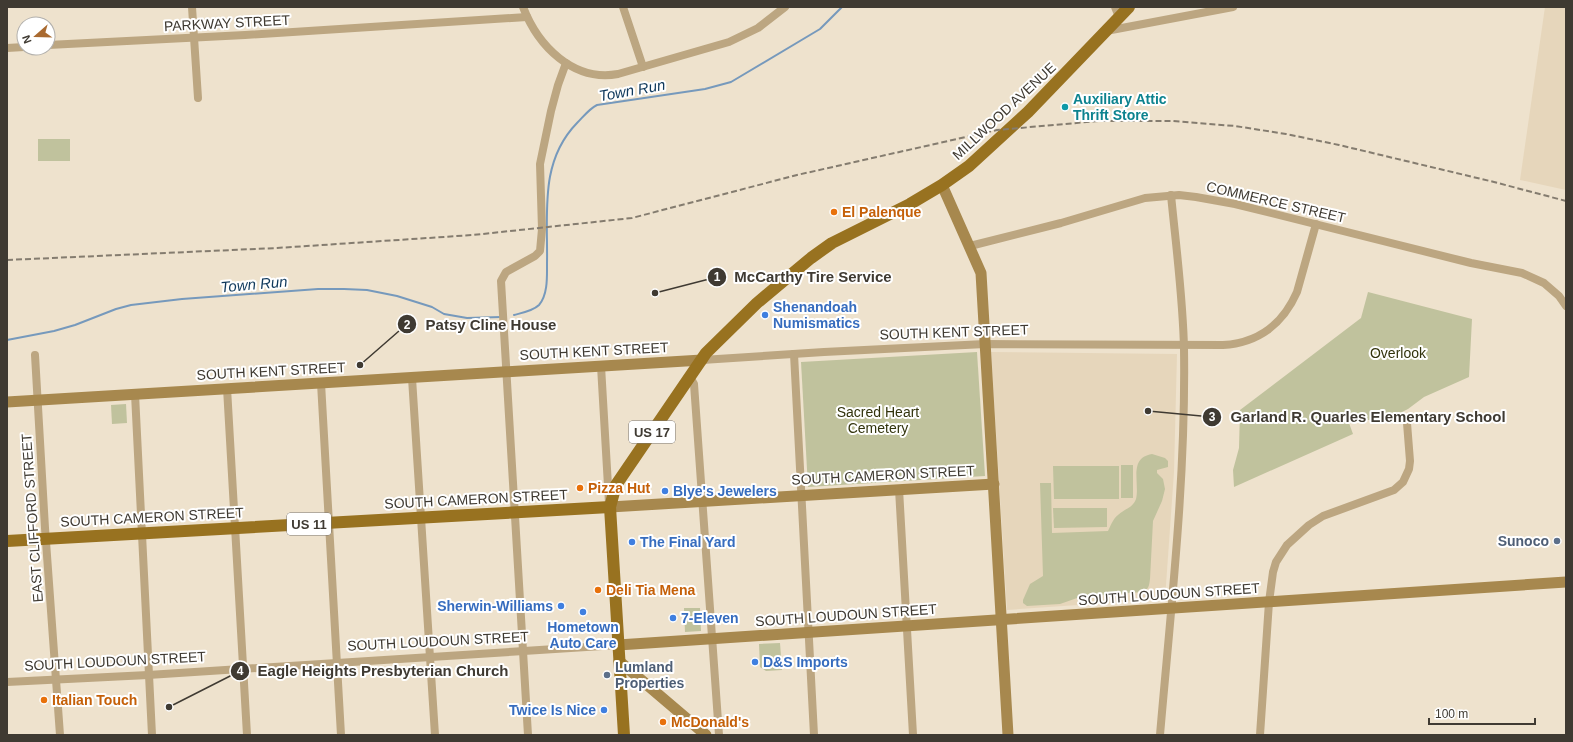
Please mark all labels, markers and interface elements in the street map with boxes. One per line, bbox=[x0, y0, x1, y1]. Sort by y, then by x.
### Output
street label: PARKWAY STREET bbox=[164, 12, 291, 34]
north arrow bbox=[16, 16, 56, 56]
text: N bbox=[20, 34, 34, 45]
street label: MILLWOOD AVENUE bbox=[949, 59, 1059, 163]
water label: Town Run bbox=[598, 76, 666, 104]
place label: Auxiliary Attic Thrift Store bbox=[1073, 91, 1167, 123]
marker: Auxiliary Attic Thrift Store bbox=[1060, 102, 1070, 112]
street label: COMMERCE STREET bbox=[1205, 178, 1348, 226]
place label: El Palenque bbox=[842, 204, 922, 220]
marker: El Palenque bbox=[829, 207, 839, 217]
callout: McCarthy Tire Service bbox=[707, 263, 900, 290]
text: McCarthy Tire Service bbox=[734, 268, 892, 285]
text: 1 bbox=[714, 270, 721, 284]
water label: Town Run bbox=[220, 273, 288, 295]
place label: Shenandoah Numismatics bbox=[773, 299, 860, 331]
marker: Shenandoah Numismatics bbox=[760, 310, 770, 320]
callout: Patsy Cline House bbox=[397, 311, 564, 338]
text: Patsy Cline House bbox=[426, 316, 556, 333]
text: 2 bbox=[404, 318, 411, 332]
street label: SOUTH KENT STREET bbox=[879, 321, 1029, 343]
street label: SOUTH KENT STREET bbox=[519, 339, 669, 363]
park label: Overlook bbox=[1370, 345, 1427, 361]
street label: SOUTH KENT STREET bbox=[196, 359, 346, 383]
park label: Sacred Heart Cemetery bbox=[837, 404, 919, 436]
callout: Garland R. Quarles Elementary School bbox=[1202, 404, 1514, 431]
text: Garland R. Quarles Elementary School bbox=[1230, 408, 1506, 425]
text: 3 bbox=[1209, 410, 1216, 424]
road number: US 17 bbox=[629, 421, 675, 443]
street label: EAST CLIFFORD STREET bbox=[18, 433, 46, 603]
street label: SOUTH CAMERON STREET bbox=[791, 462, 976, 488]
place label: Pizza Hut bbox=[588, 480, 651, 496]
marker: Pizza Hut bbox=[575, 483, 585, 493]
place label: Blye's Jewelers bbox=[673, 483, 777, 499]
street label: SOUTH CAMERON STREET bbox=[384, 486, 569, 512]
marker: Blye's Jewelers bbox=[660, 486, 670, 496]
street label: SOUTH CAMERON STREET bbox=[60, 504, 245, 530]
road number: US 11 bbox=[287, 513, 331, 535]
place label: Sunoco bbox=[1498, 533, 1549, 549]
place label: The Final Yard bbox=[640, 534, 735, 550]
marker: Sunoco bbox=[1552, 536, 1562, 546]
marker: The Final Yard bbox=[627, 537, 637, 547]
street label: SOUTH LOUDOUN STREET bbox=[1078, 580, 1261, 608]
place label: Deli Tia Mena bbox=[606, 582, 695, 598]
marker: Deli Tia Mena bbox=[593, 585, 603, 595]
place label: Sherwin-Williams bbox=[437, 598, 553, 614]
marker: Sherwin-Williams bbox=[556, 601, 566, 611]
street label: SOUTH LOUDOUN STREET bbox=[755, 601, 938, 629]
marker: Hometown Auto Care bbox=[578, 607, 588, 617]
place label: 7-Eleven bbox=[681, 610, 739, 626]
marker: 7-Eleven bbox=[668, 613, 678, 623]
place label: Hometown Auto Care bbox=[547, 619, 619, 651]
street label: SOUTH LOUDOUN STREET bbox=[347, 628, 530, 654]
street label: SOUTH LOUDOUN STREET bbox=[24, 648, 207, 674]
place label: D&S Imports bbox=[763, 654, 848, 670]
callout: Eagle Heights Presbyterian Church bbox=[230, 657, 517, 684]
marker: D&S Imports bbox=[750, 657, 760, 667]
place label: Lumland Properties bbox=[615, 659, 684, 691]
text: Eagle Heights Presbyterian Church bbox=[258, 662, 508, 679]
text: 4 bbox=[237, 664, 244, 678]
marker: Lumland Properties bbox=[602, 670, 612, 680]
place label: Italian Touch bbox=[52, 692, 137, 708]
marker: Italian Touch bbox=[39, 695, 49, 705]
scale bar bbox=[1429, 700, 1535, 726]
place label: Twice Is Nice bbox=[509, 702, 596, 718]
marker: Twice Is Nice bbox=[599, 705, 609, 715]
text: 100 m bbox=[1435, 707, 1468, 721]
place label: McDonald's bbox=[671, 714, 749, 730]
marker: McDonald's bbox=[658, 717, 668, 727]

